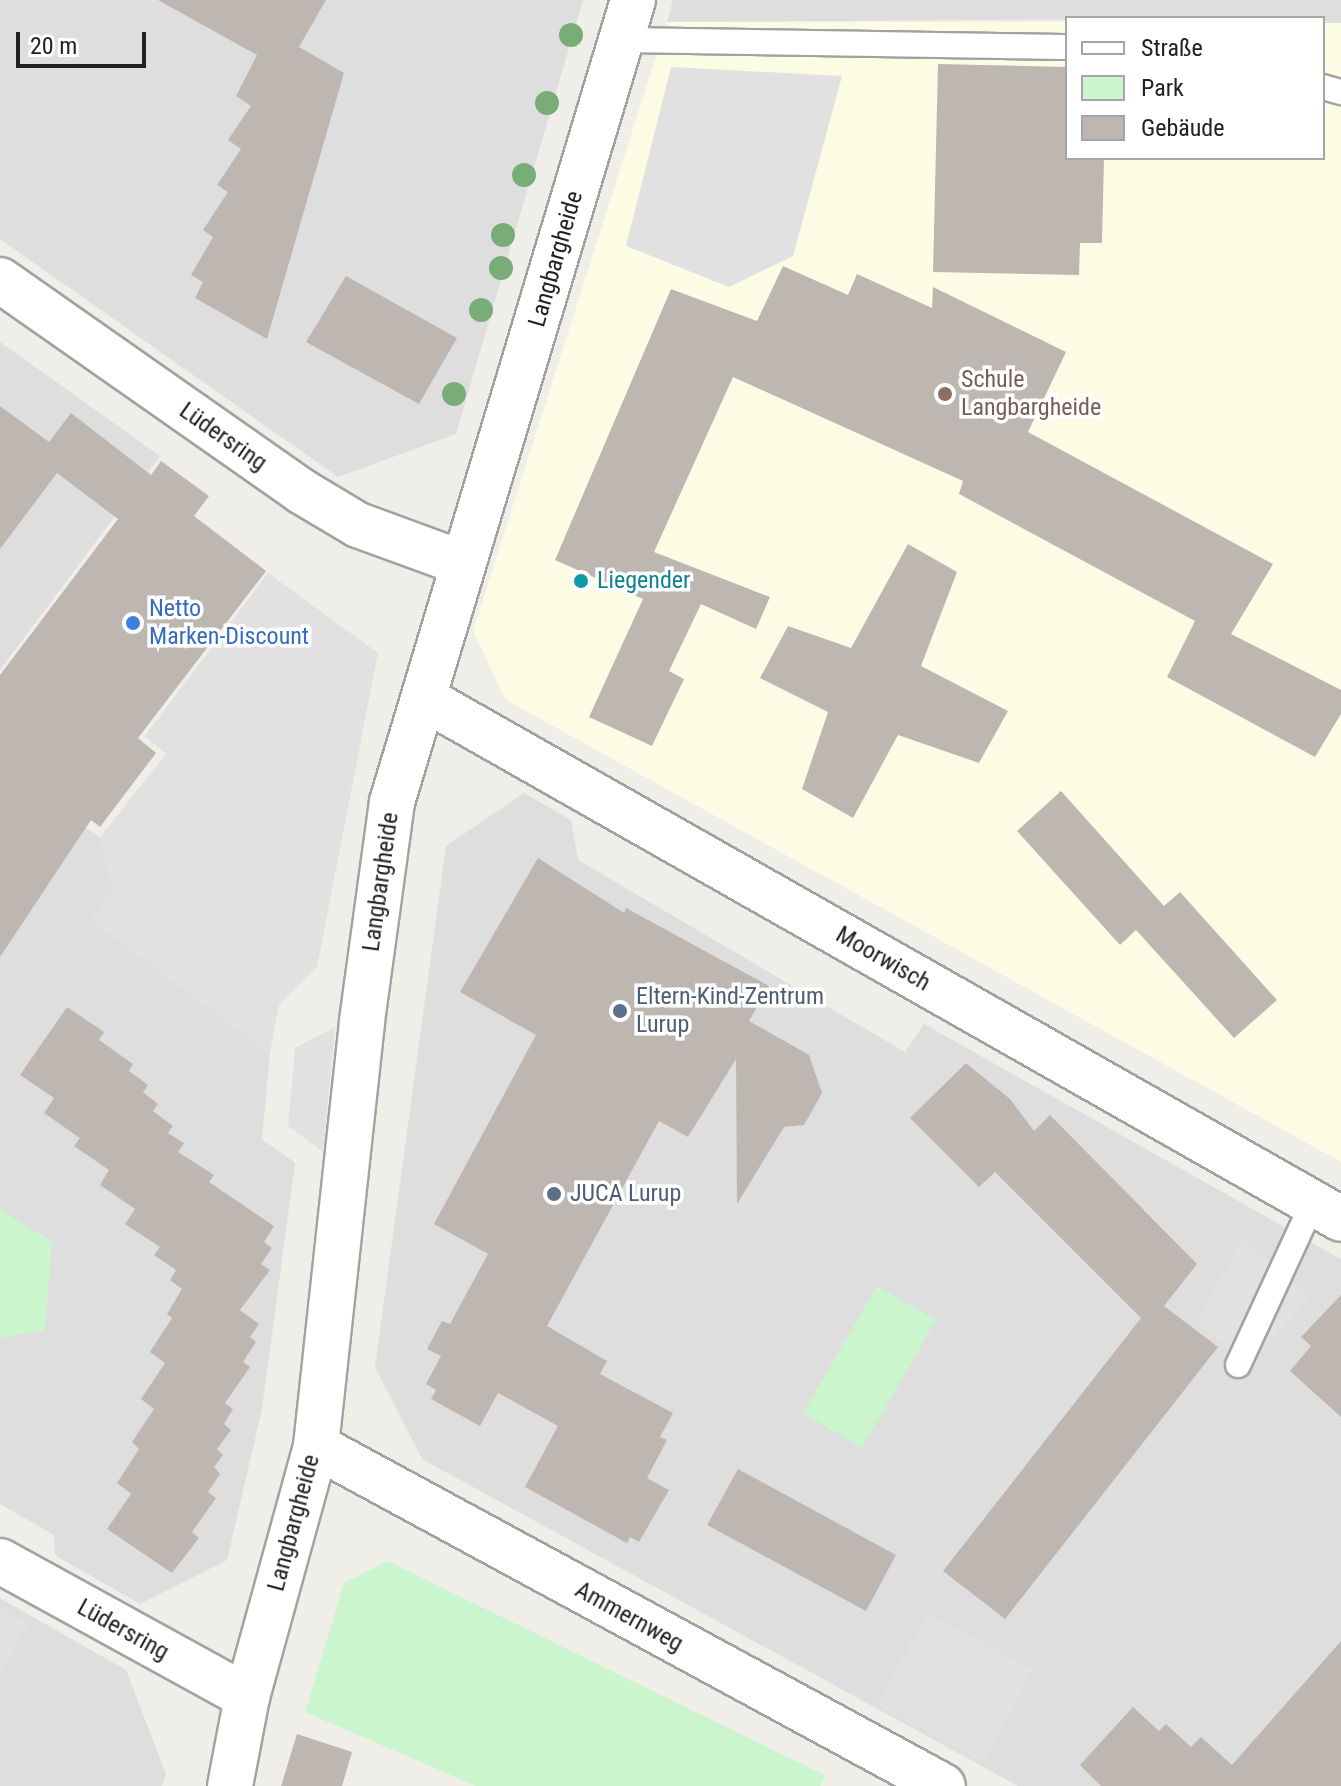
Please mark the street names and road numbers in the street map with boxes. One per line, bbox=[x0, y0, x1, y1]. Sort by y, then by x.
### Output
street label: Langbargheide bbox=[523, 188, 589, 330]
street label: Lüdersring bbox=[174, 396, 272, 478]
street label: Langbargheide bbox=[357, 811, 405, 953]
street label: Moorwisch bbox=[831, 920, 935, 998]
street label: Langbargheide bbox=[262, 1452, 326, 1594]
street label: Ammernweg bbox=[570, 1576, 688, 1658]
street label: Lüdersring bbox=[72, 1593, 174, 1667]

